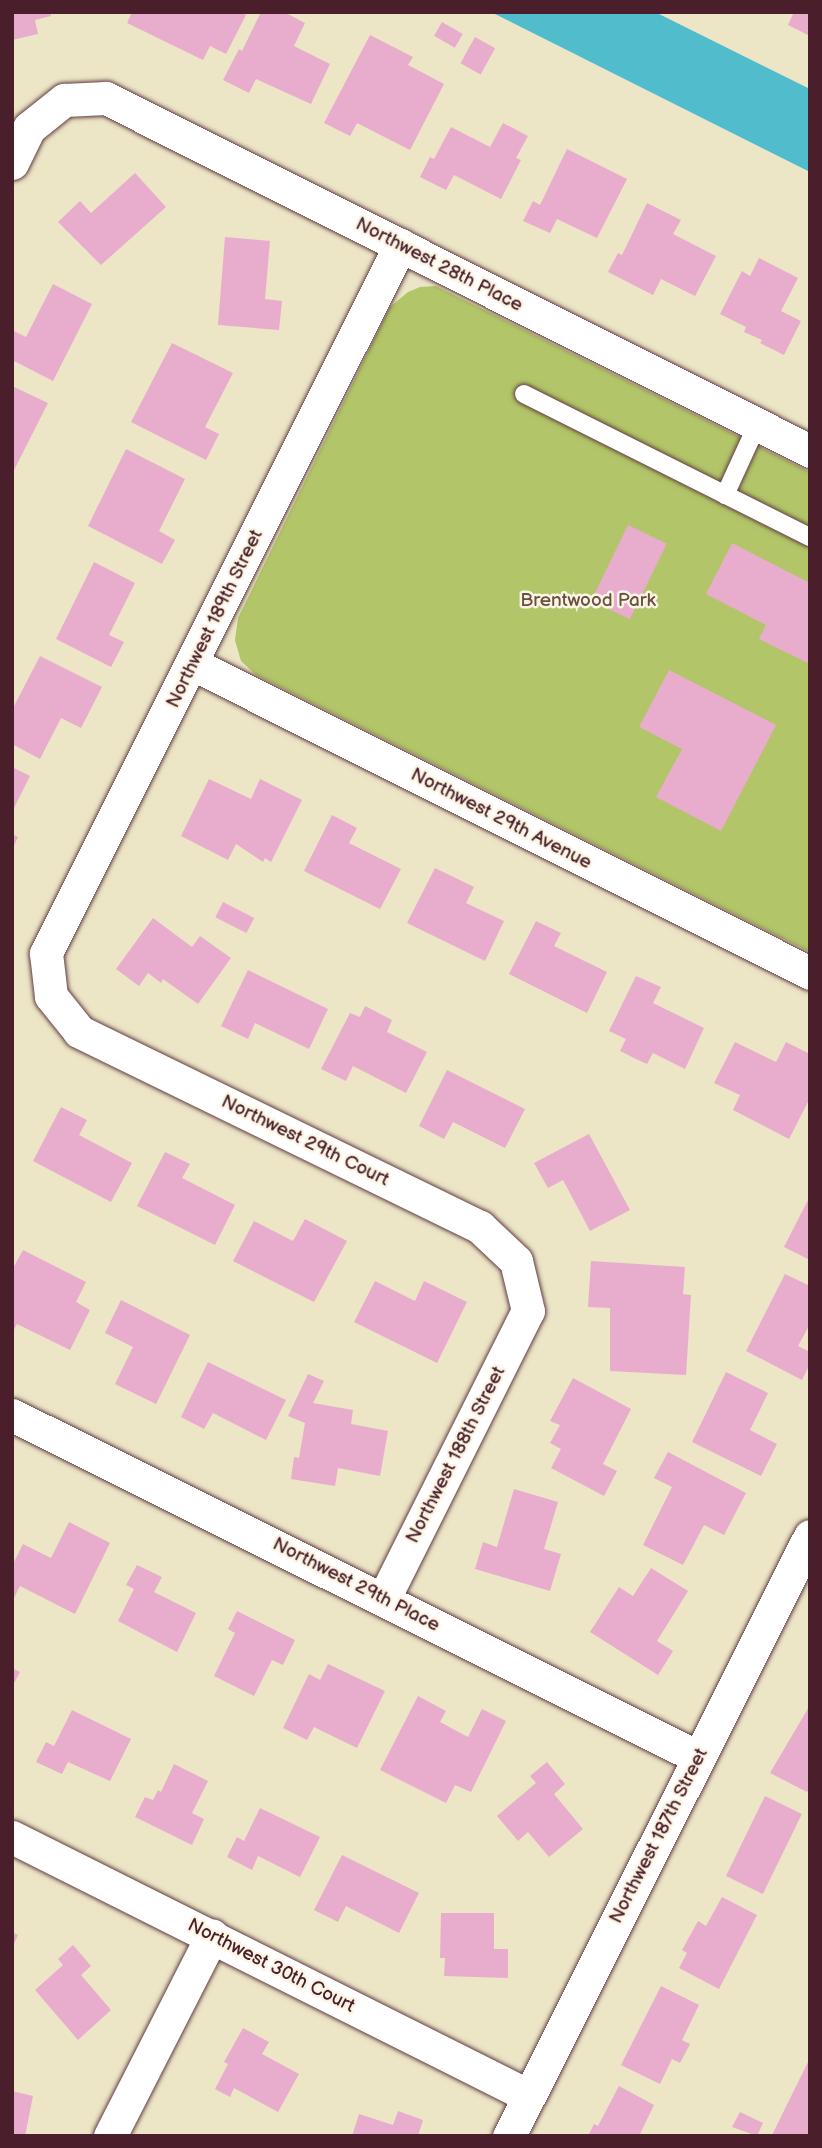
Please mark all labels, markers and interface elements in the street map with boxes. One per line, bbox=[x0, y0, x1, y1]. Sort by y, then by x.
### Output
street label: Northwest 28th Place bbox=[352, 213, 526, 317]
street label: Northwest 189th Street bbox=[162, 526, 268, 712]
park label: Brentwood Park bbox=[520, 590, 656, 612]
street label: Northwest 29th Avenue bbox=[407, 763, 595, 875]
street label: Northwest 29th Court bbox=[217, 1090, 393, 1192]
street label: Northwest 188th Street bbox=[401, 1363, 511, 1547]
street label: Northwest 29th Place bbox=[269, 1533, 443, 1637]
street label: Northwest 187th Street bbox=[605, 1744, 713, 1928]
street label: Northwest 30th Court bbox=[184, 1914, 358, 2018]

